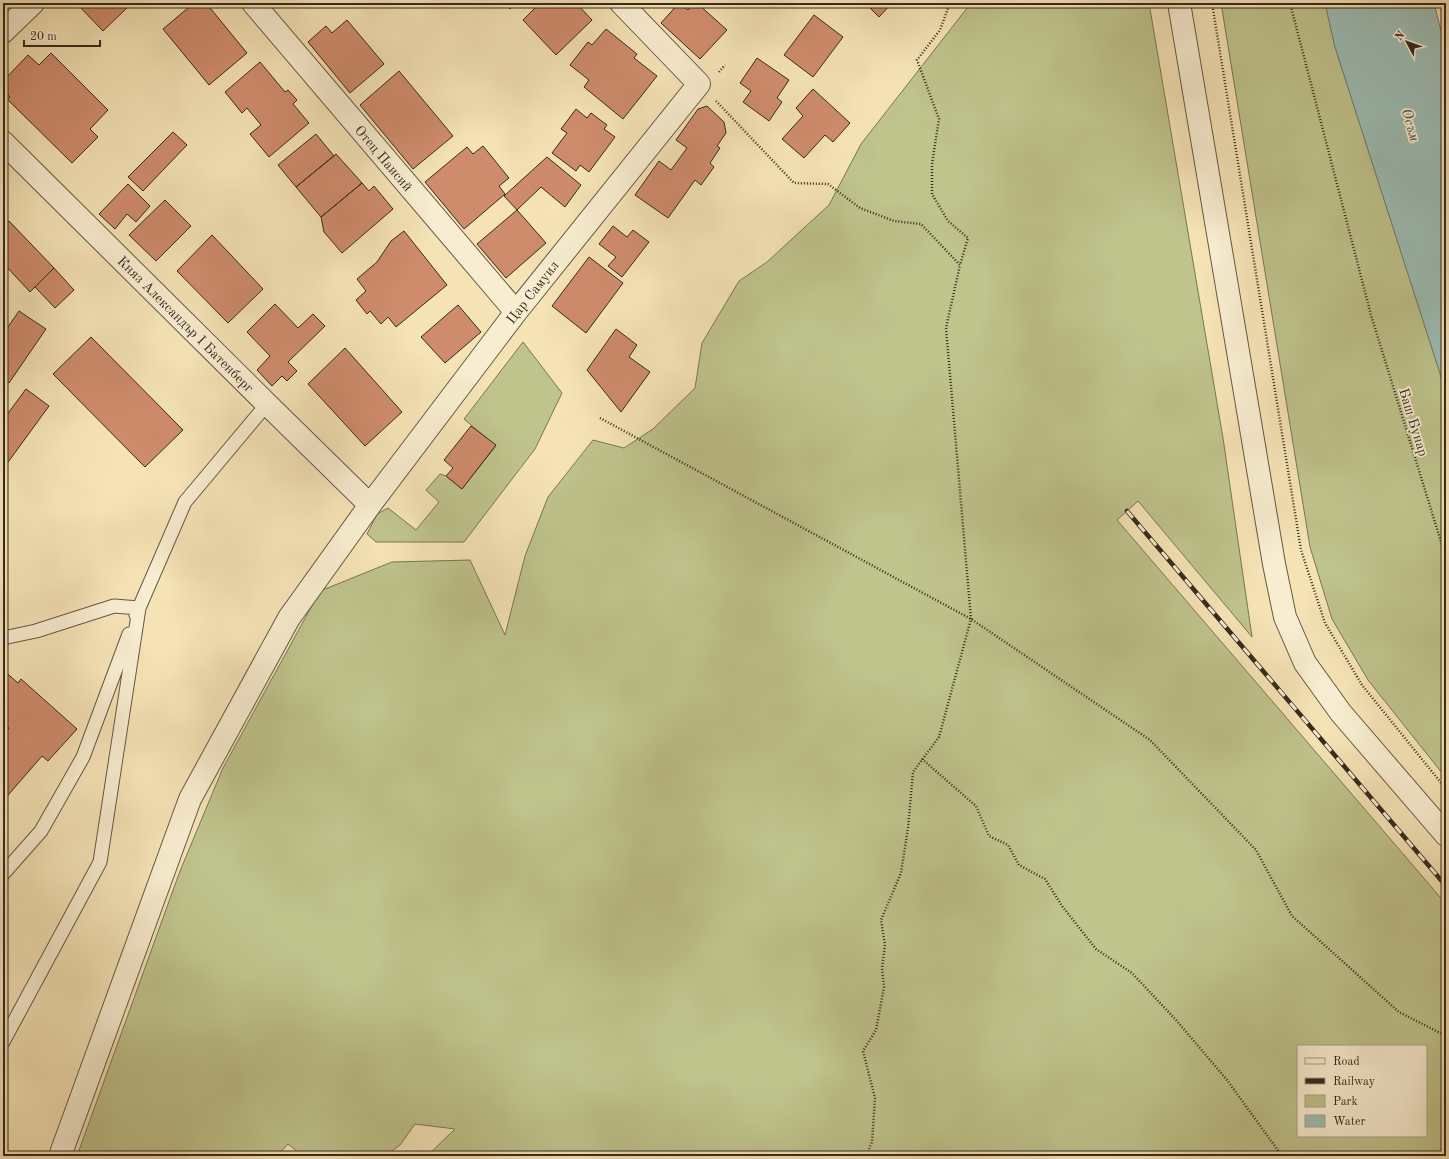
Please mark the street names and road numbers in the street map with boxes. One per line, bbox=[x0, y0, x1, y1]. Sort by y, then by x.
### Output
street label: Отец Паисий bbox=[352, 123, 415, 194]
street label: Княз Александър I Батенберг bbox=[114, 254, 256, 396]
street label: Цар Самуил bbox=[504, 258, 562, 327]
street label: Баш Бунар bbox=[1396, 386, 1430, 458]

